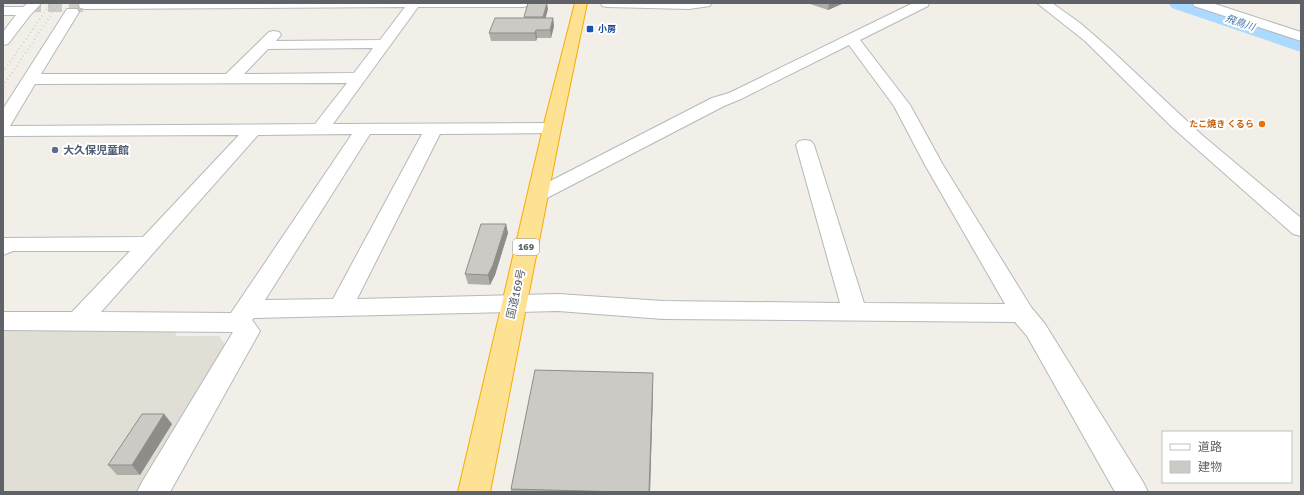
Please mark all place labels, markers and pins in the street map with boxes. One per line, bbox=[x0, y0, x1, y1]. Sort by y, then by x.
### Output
marker: 小房 bbox=[585, 24, 595, 34]
place label: 小房 bbox=[598, 24, 616, 35]
place label: たこ焼き くるら bbox=[1189, 119, 1254, 130]
marker: たこ焼き くるら bbox=[1257, 119, 1267, 129]
place label: 大久保児童館 bbox=[63, 144, 129, 157]
marker: 大久保児童館 bbox=[50, 145, 60, 155]

